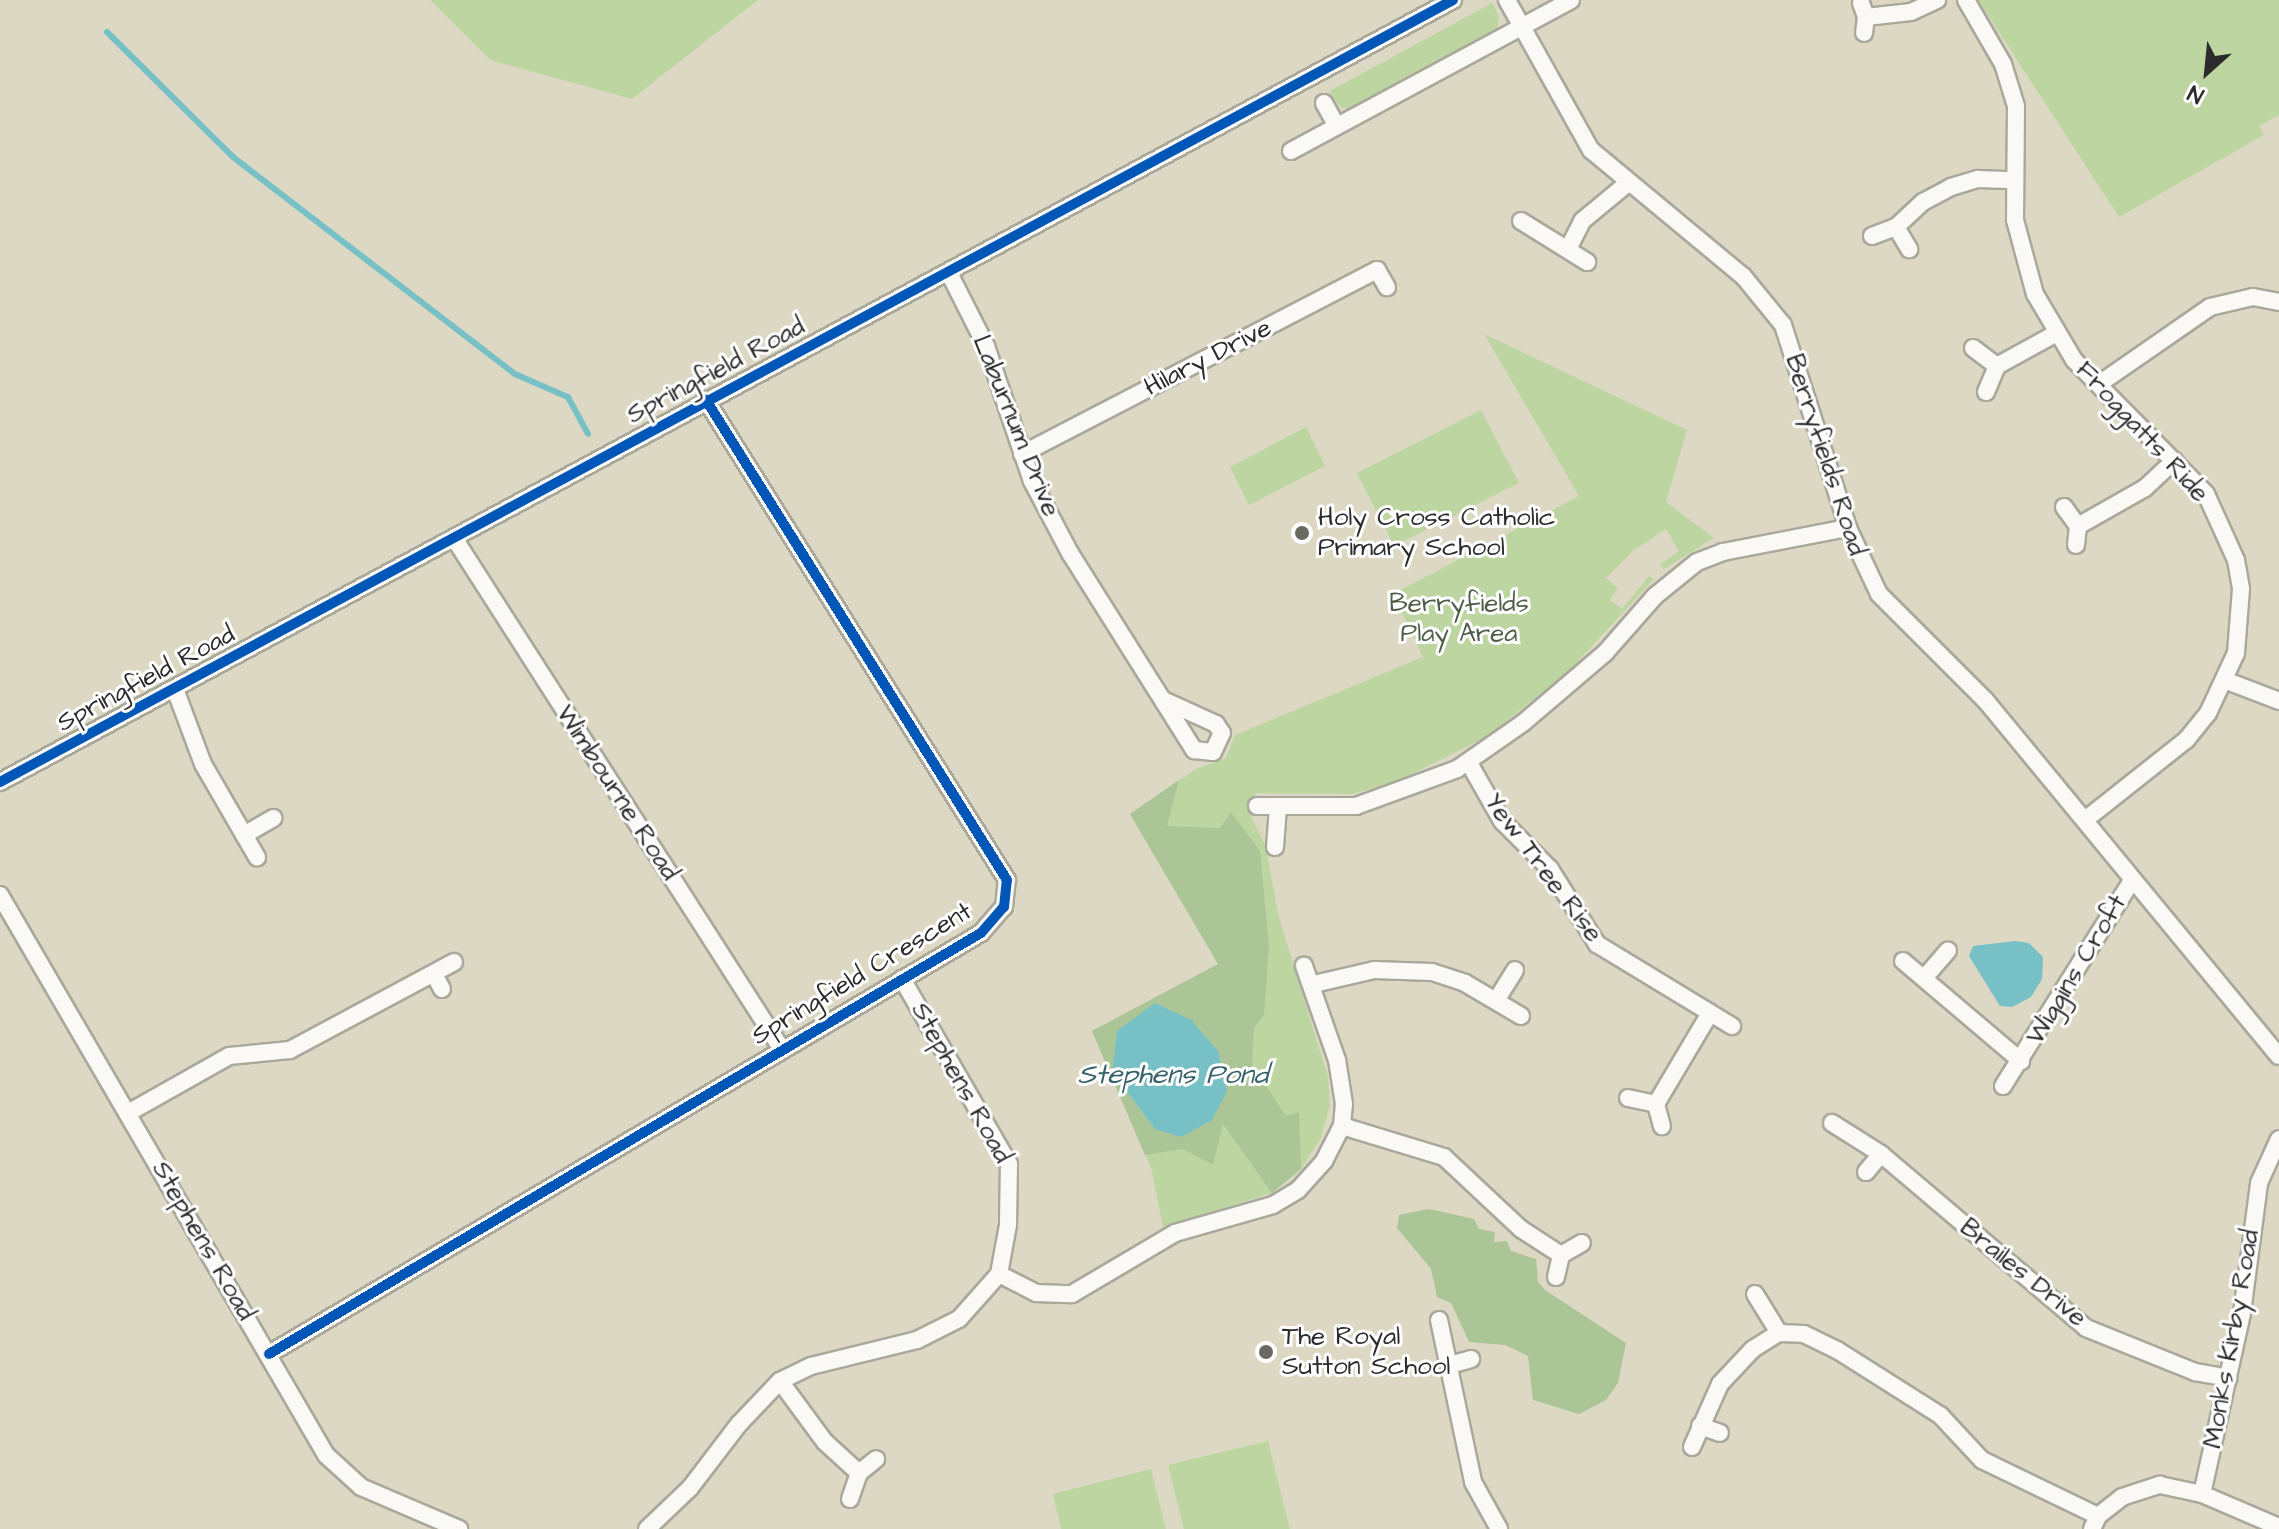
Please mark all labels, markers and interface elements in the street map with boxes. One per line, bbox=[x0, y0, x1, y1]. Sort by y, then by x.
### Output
north arrow bbox=[2167, 32, 2247, 112]
text: N bbox=[2183, 77, 2209, 111]
street label: Springfield Road bbox=[622, 311, 810, 431]
street label: Hilary Drive bbox=[1139, 313, 1277, 403]
street label: Laburnum Drive bbox=[965, 331, 1067, 521]
street label: Berryfields Road bbox=[1778, 351, 1872, 559]
street label: Froggatts Ride bbox=[2069, 355, 2215, 509]
place label: Holy Cross Catholic Primary School bbox=[1318, 502, 1555, 564]
marker: Holy Cross Catholic Primary School bbox=[1293, 524, 1311, 542]
park label: Berryfields Play Area bbox=[1389, 588, 1529, 650]
street label: Springfield Road bbox=[52, 619, 240, 739]
street label: Wimbourne Road bbox=[549, 700, 685, 886]
street label: Yew Tree Rise bbox=[1477, 788, 1609, 948]
street label: Wiggins Croft bbox=[2020, 890, 2134, 1050]
street label: Springfield Crescent bbox=[746, 896, 978, 1052]
street label: Stephens Road bbox=[904, 997, 1018, 1169]
water label: Stephens Pond bbox=[1078, 1058, 1268, 1092]
street label: Stephens Road bbox=[145, 1156, 261, 1326]
street label: Brailes Drive bbox=[1953, 1212, 2093, 1334]
street label: Monks Kirby Road bbox=[2197, 1227, 2267, 1451]
place label: The Royal Sutton School bbox=[1282, 1321, 1450, 1382]
marker: The Royal Sutton School bbox=[1257, 1343, 1275, 1361]

